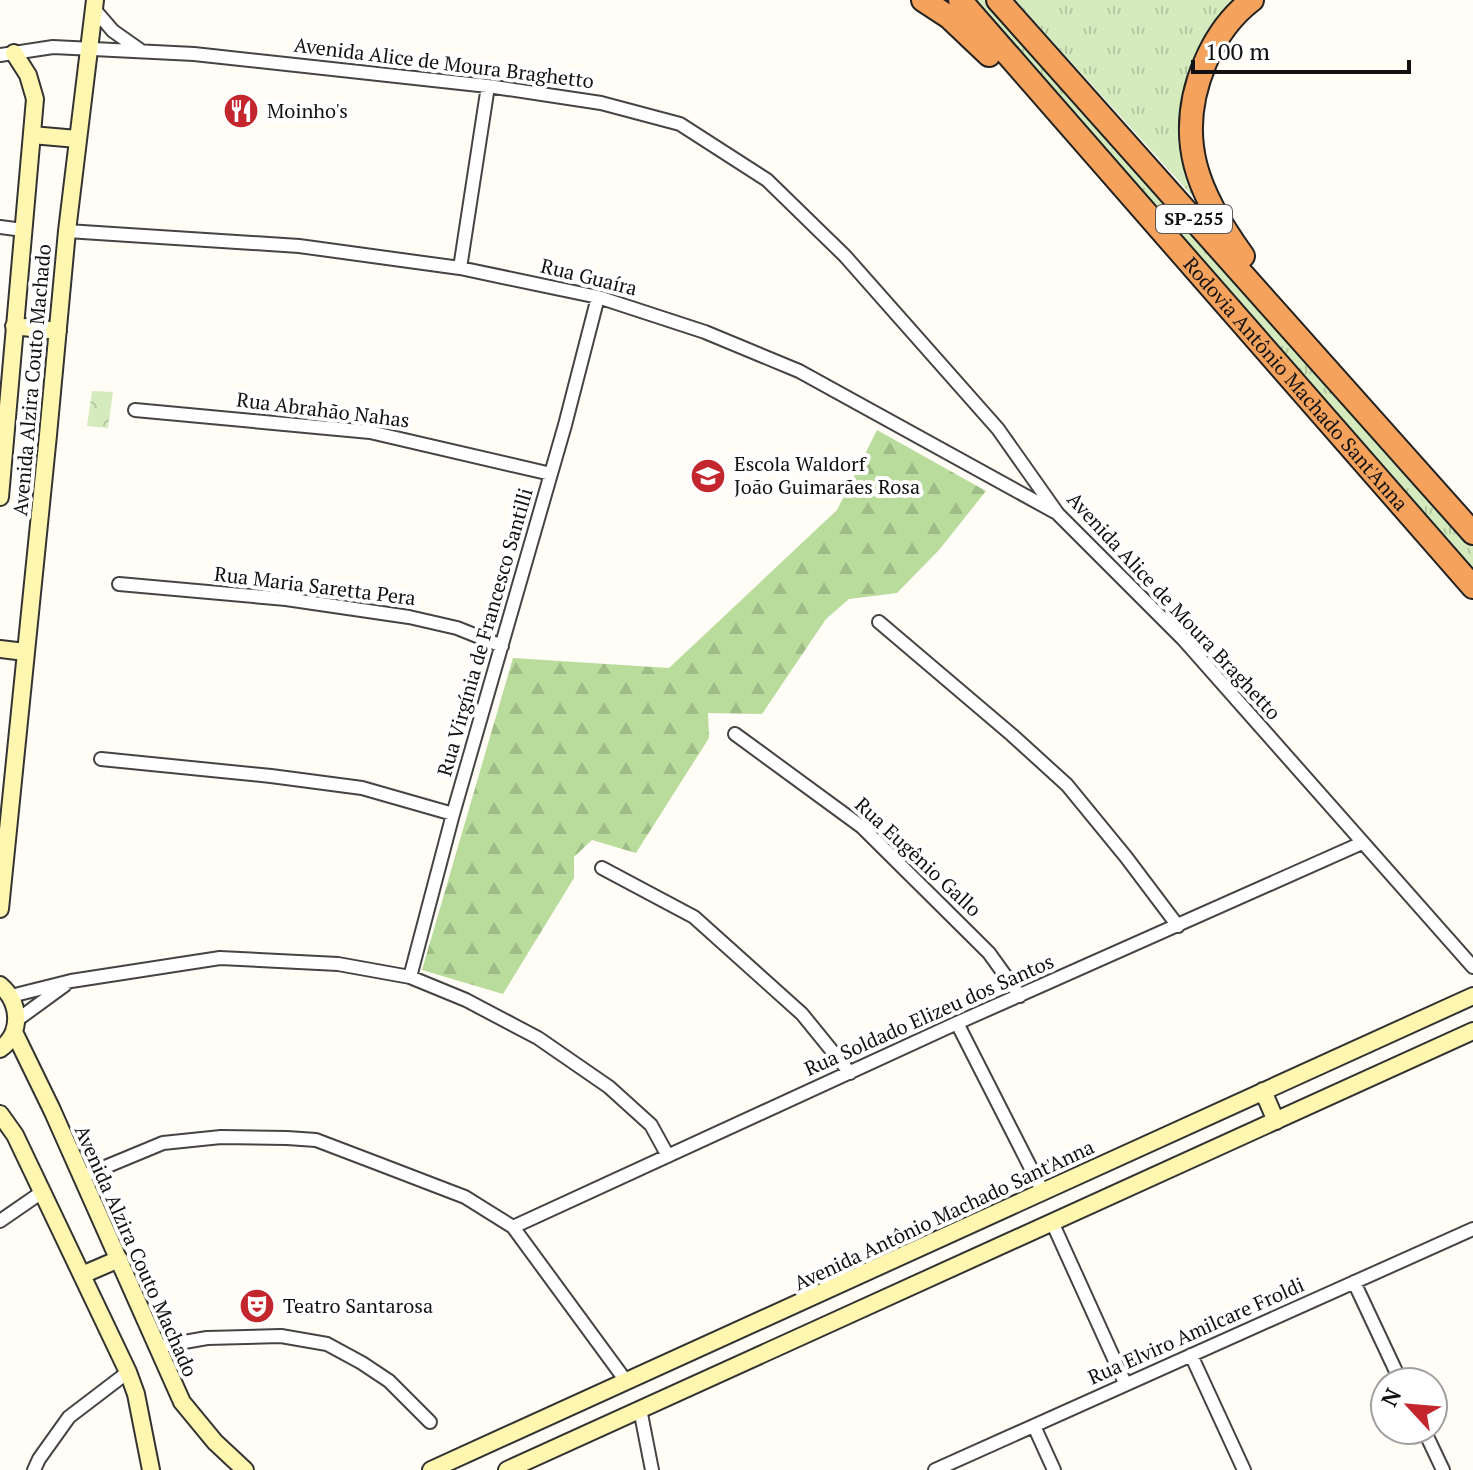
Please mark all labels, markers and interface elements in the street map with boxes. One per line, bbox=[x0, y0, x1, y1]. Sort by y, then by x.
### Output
scale bar bbox=[1193, 24, 1409, 74]
street label: Avenida Alice de Moura Braghetto bbox=[293, 31, 596, 94]
text: 100 m bbox=[1205, 35, 1270, 67]
restaurant icon: Moinho's bbox=[222, 92, 260, 130]
place label: Moinho's bbox=[267, 97, 348, 124]
road number: SP-255 bbox=[1156, 205, 1232, 233]
street label: Avenida Alzira Couto Machado bbox=[6, 243, 57, 517]
street label: Rodovia Antônio Machado Sant'Anna bbox=[1178, 251, 1414, 516]
street label: Rua Guaíra bbox=[538, 252, 640, 302]
street label: Rua Abrahão Nahas bbox=[235, 385, 411, 434]
place label: Escola Waldorf João Guimarães Rosa bbox=[734, 450, 920, 500]
school or university icon: Escola Waldorf João Guimarães Rosa bbox=[689, 457, 727, 495]
street label: Rua Virgínia de Francesco Santilli bbox=[430, 485, 539, 779]
street label: Avenida Alice de Moura Braghetto bbox=[1061, 486, 1287, 725]
street label: Rua Maria Saretta Pera bbox=[213, 560, 417, 611]
street label: Rua Eugênio Gallo bbox=[849, 791, 987, 922]
street label: Rua Soldado Elizeu dos Santos bbox=[800, 947, 1058, 1082]
street label: Avenida Alzira Couto Machado bbox=[69, 1121, 204, 1381]
street label: Avenida Antônio Machado Sant'Anna bbox=[789, 1133, 1098, 1296]
street label: Rua Elviro Amilcare Froldi bbox=[1083, 1271, 1308, 1390]
theatre icon: Teatro Santarosa bbox=[238, 1287, 276, 1325]
place label: Teatro Santarosa bbox=[283, 1292, 433, 1319]
north arrow bbox=[1369, 1366, 1449, 1446]
text: N bbox=[1374, 1383, 1407, 1411]

